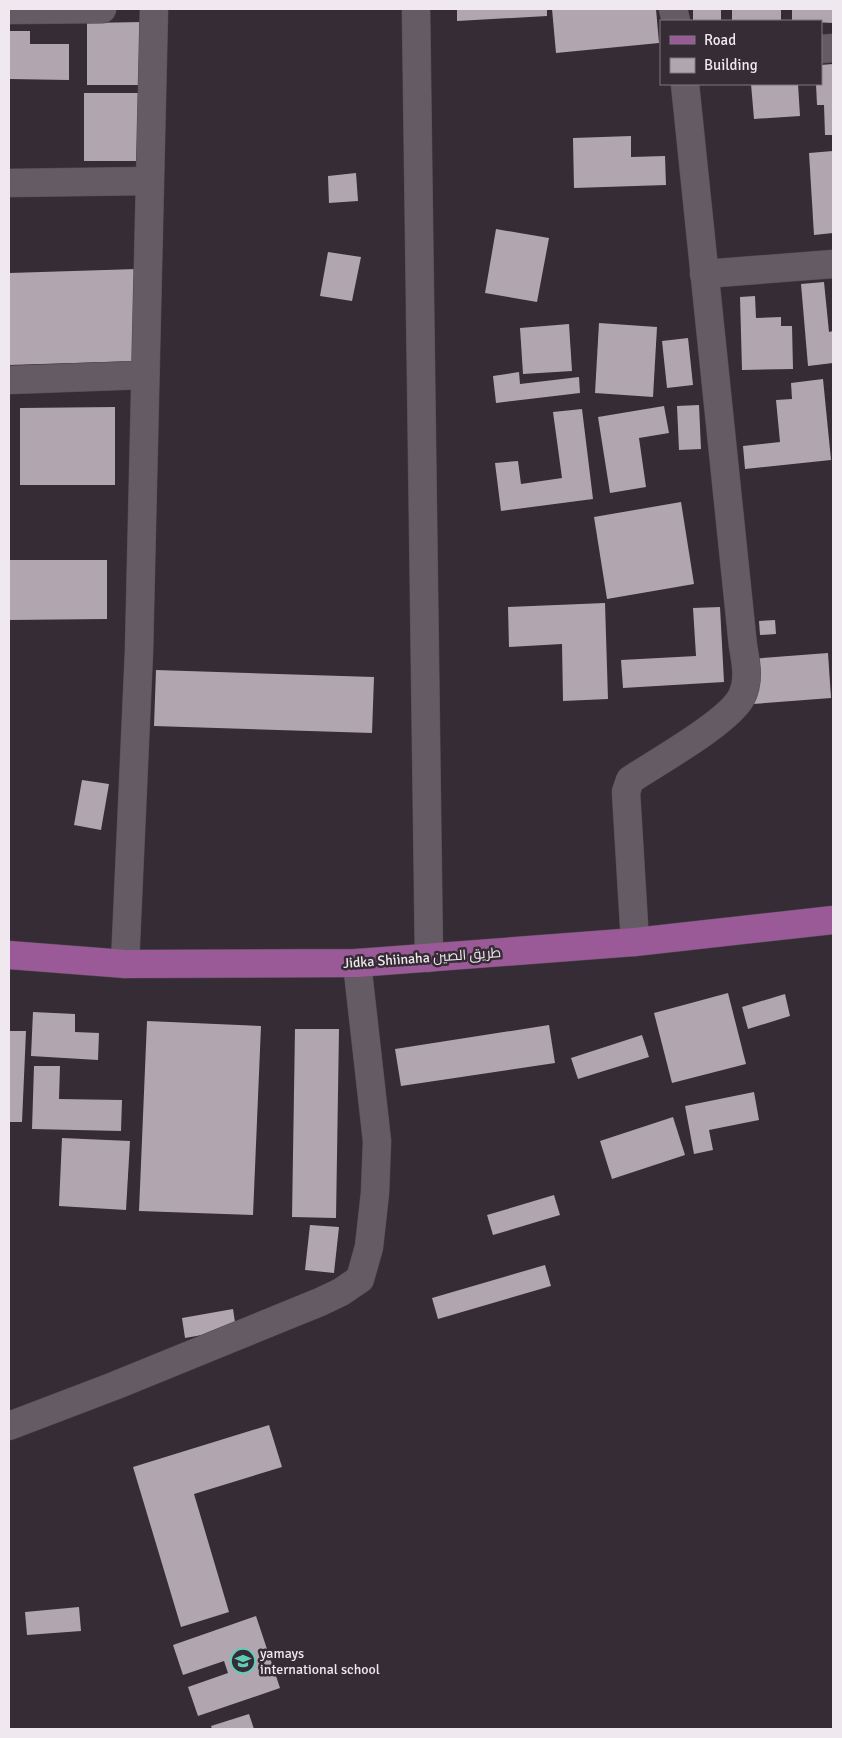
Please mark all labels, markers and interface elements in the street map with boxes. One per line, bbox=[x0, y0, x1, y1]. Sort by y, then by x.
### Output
legend bbox=[660, 20, 822, 85]
text: Road bbox=[704, 31, 736, 49]
text: Building bbox=[704, 56, 758, 74]
street label: Jidka Shiinaha طريق الصين bbox=[342, 944, 502, 972]
place label: yamays international school bbox=[260, 1645, 380, 1678]
school or university icon: yamays international school bbox=[230, 1648, 256, 1674]

